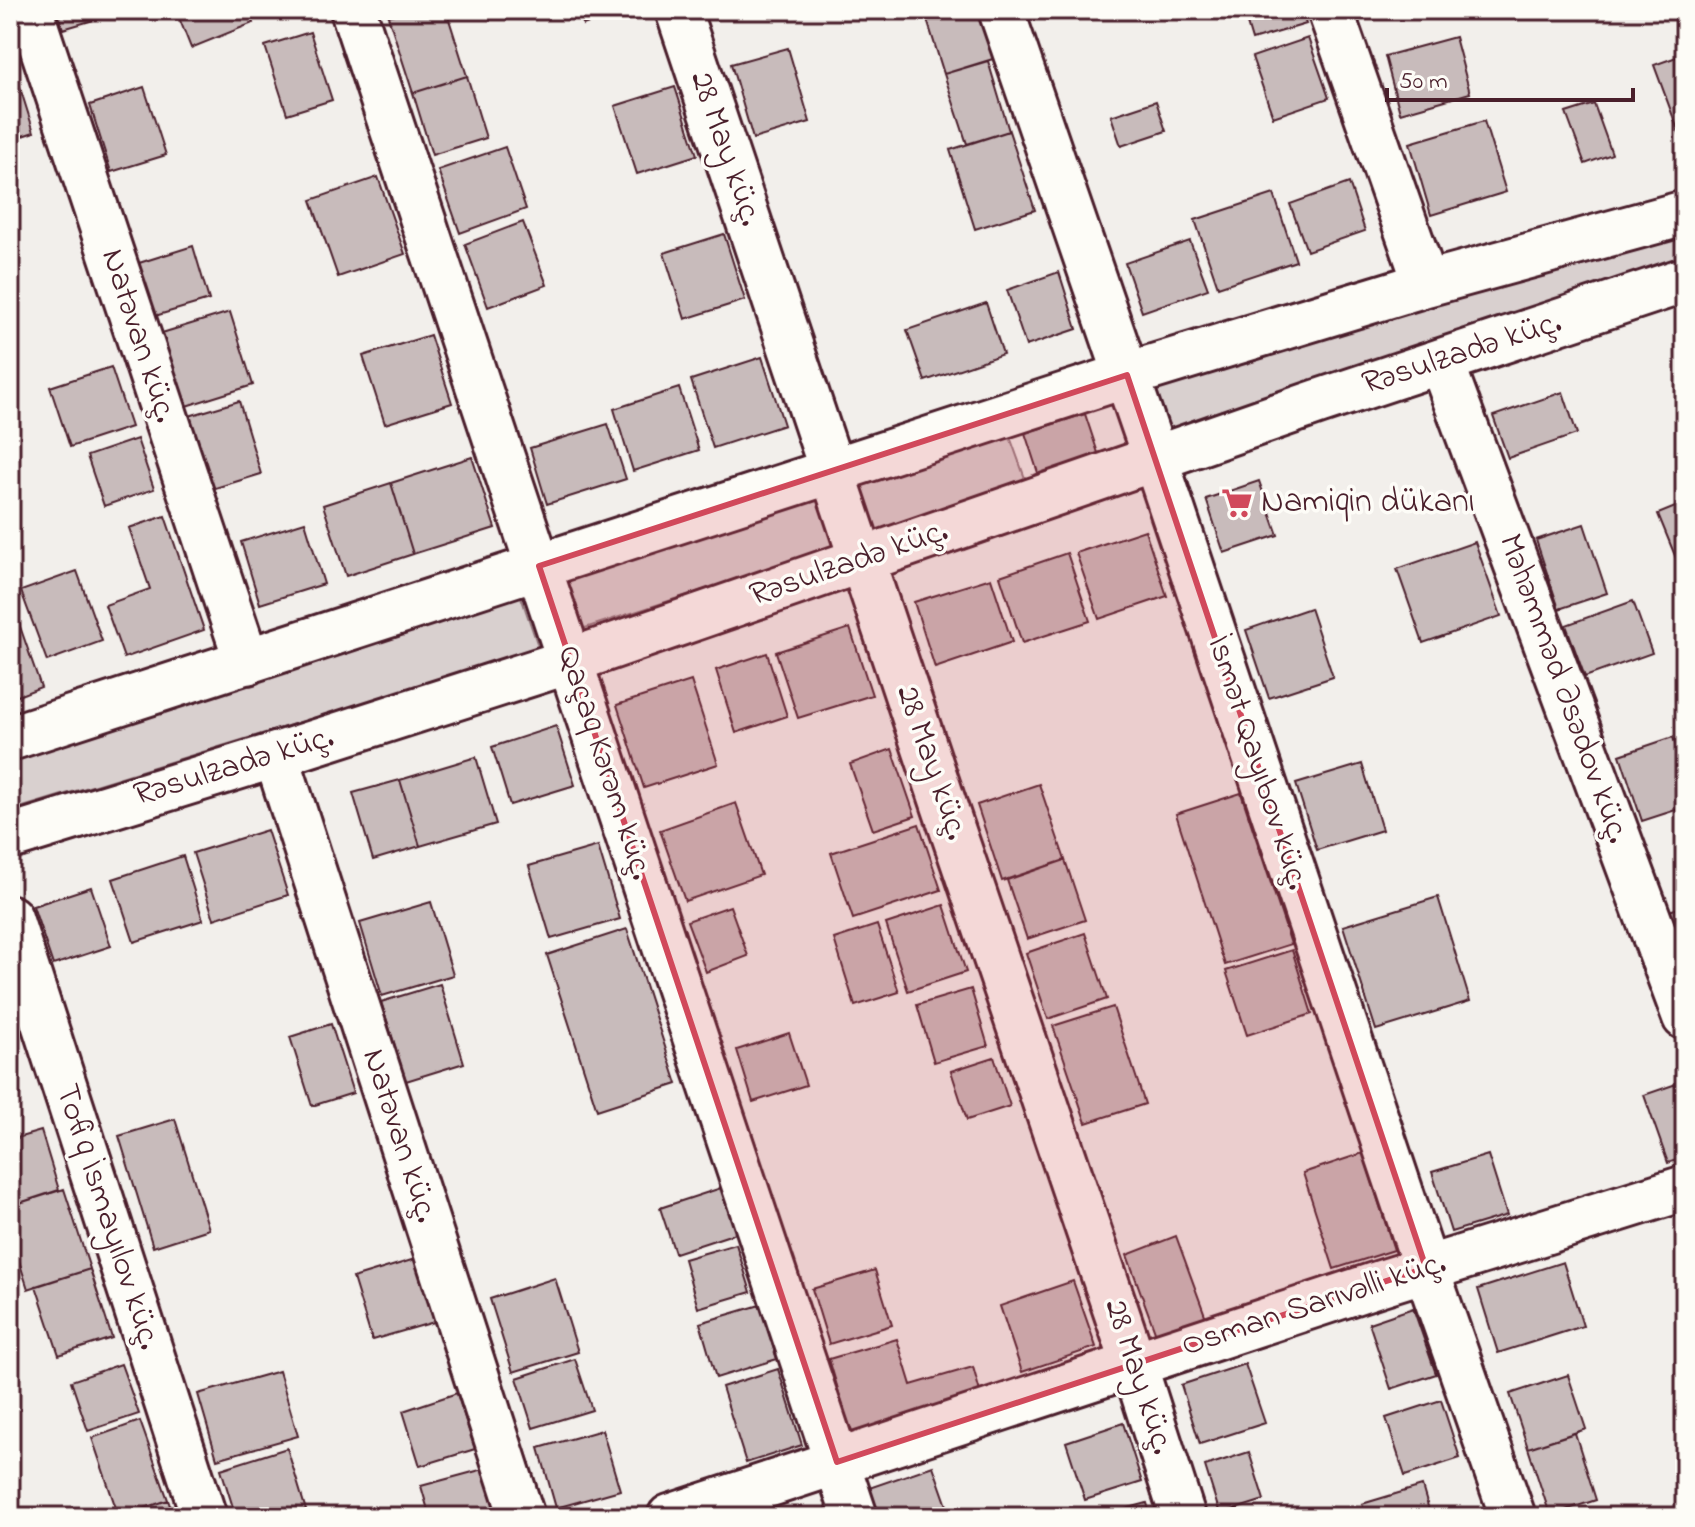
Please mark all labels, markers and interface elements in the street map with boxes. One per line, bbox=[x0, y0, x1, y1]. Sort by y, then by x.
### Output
scale bar bbox=[1387, 52, 1633, 102]
street label: 28 May küç. bbox=[675, 65, 775, 233]
text: 50 m bbox=[1399, 65, 1448, 100]
street label: Natəvan küç. bbox=[86, 243, 190, 430]
street label: Rəsulzadə küç. bbox=[1356, 298, 1568, 410]
place label: Namiqin dükanı bbox=[1261, 478, 1475, 528]
supermarket icon: Namiqin dükanı bbox=[1220, 486, 1254, 520]
street label: Rəsulzadə küç. bbox=[743, 507, 955, 621]
street label: Məhəmməd Əsədov küç. bbox=[1484, 527, 1642, 851]
street label: İsmət Qayıbov küç. bbox=[1192, 629, 1322, 897]
street label: Qaçaq Kərəm küç. bbox=[543, 639, 665, 887]
street label: 28 May küç. bbox=[881, 679, 981, 847]
street label: Rəsulzadə küç. bbox=[128, 713, 340, 821]
street label: Natəvan küç. bbox=[347, 1043, 451, 1230]
street label: Tofiq İsmayılov küç. bbox=[40, 1078, 174, 1356]
street label: Osman Sarıvəlli küç. bbox=[1175, 1239, 1453, 1371]
street label: 28 May küç. bbox=[1089, 1293, 1187, 1461]

